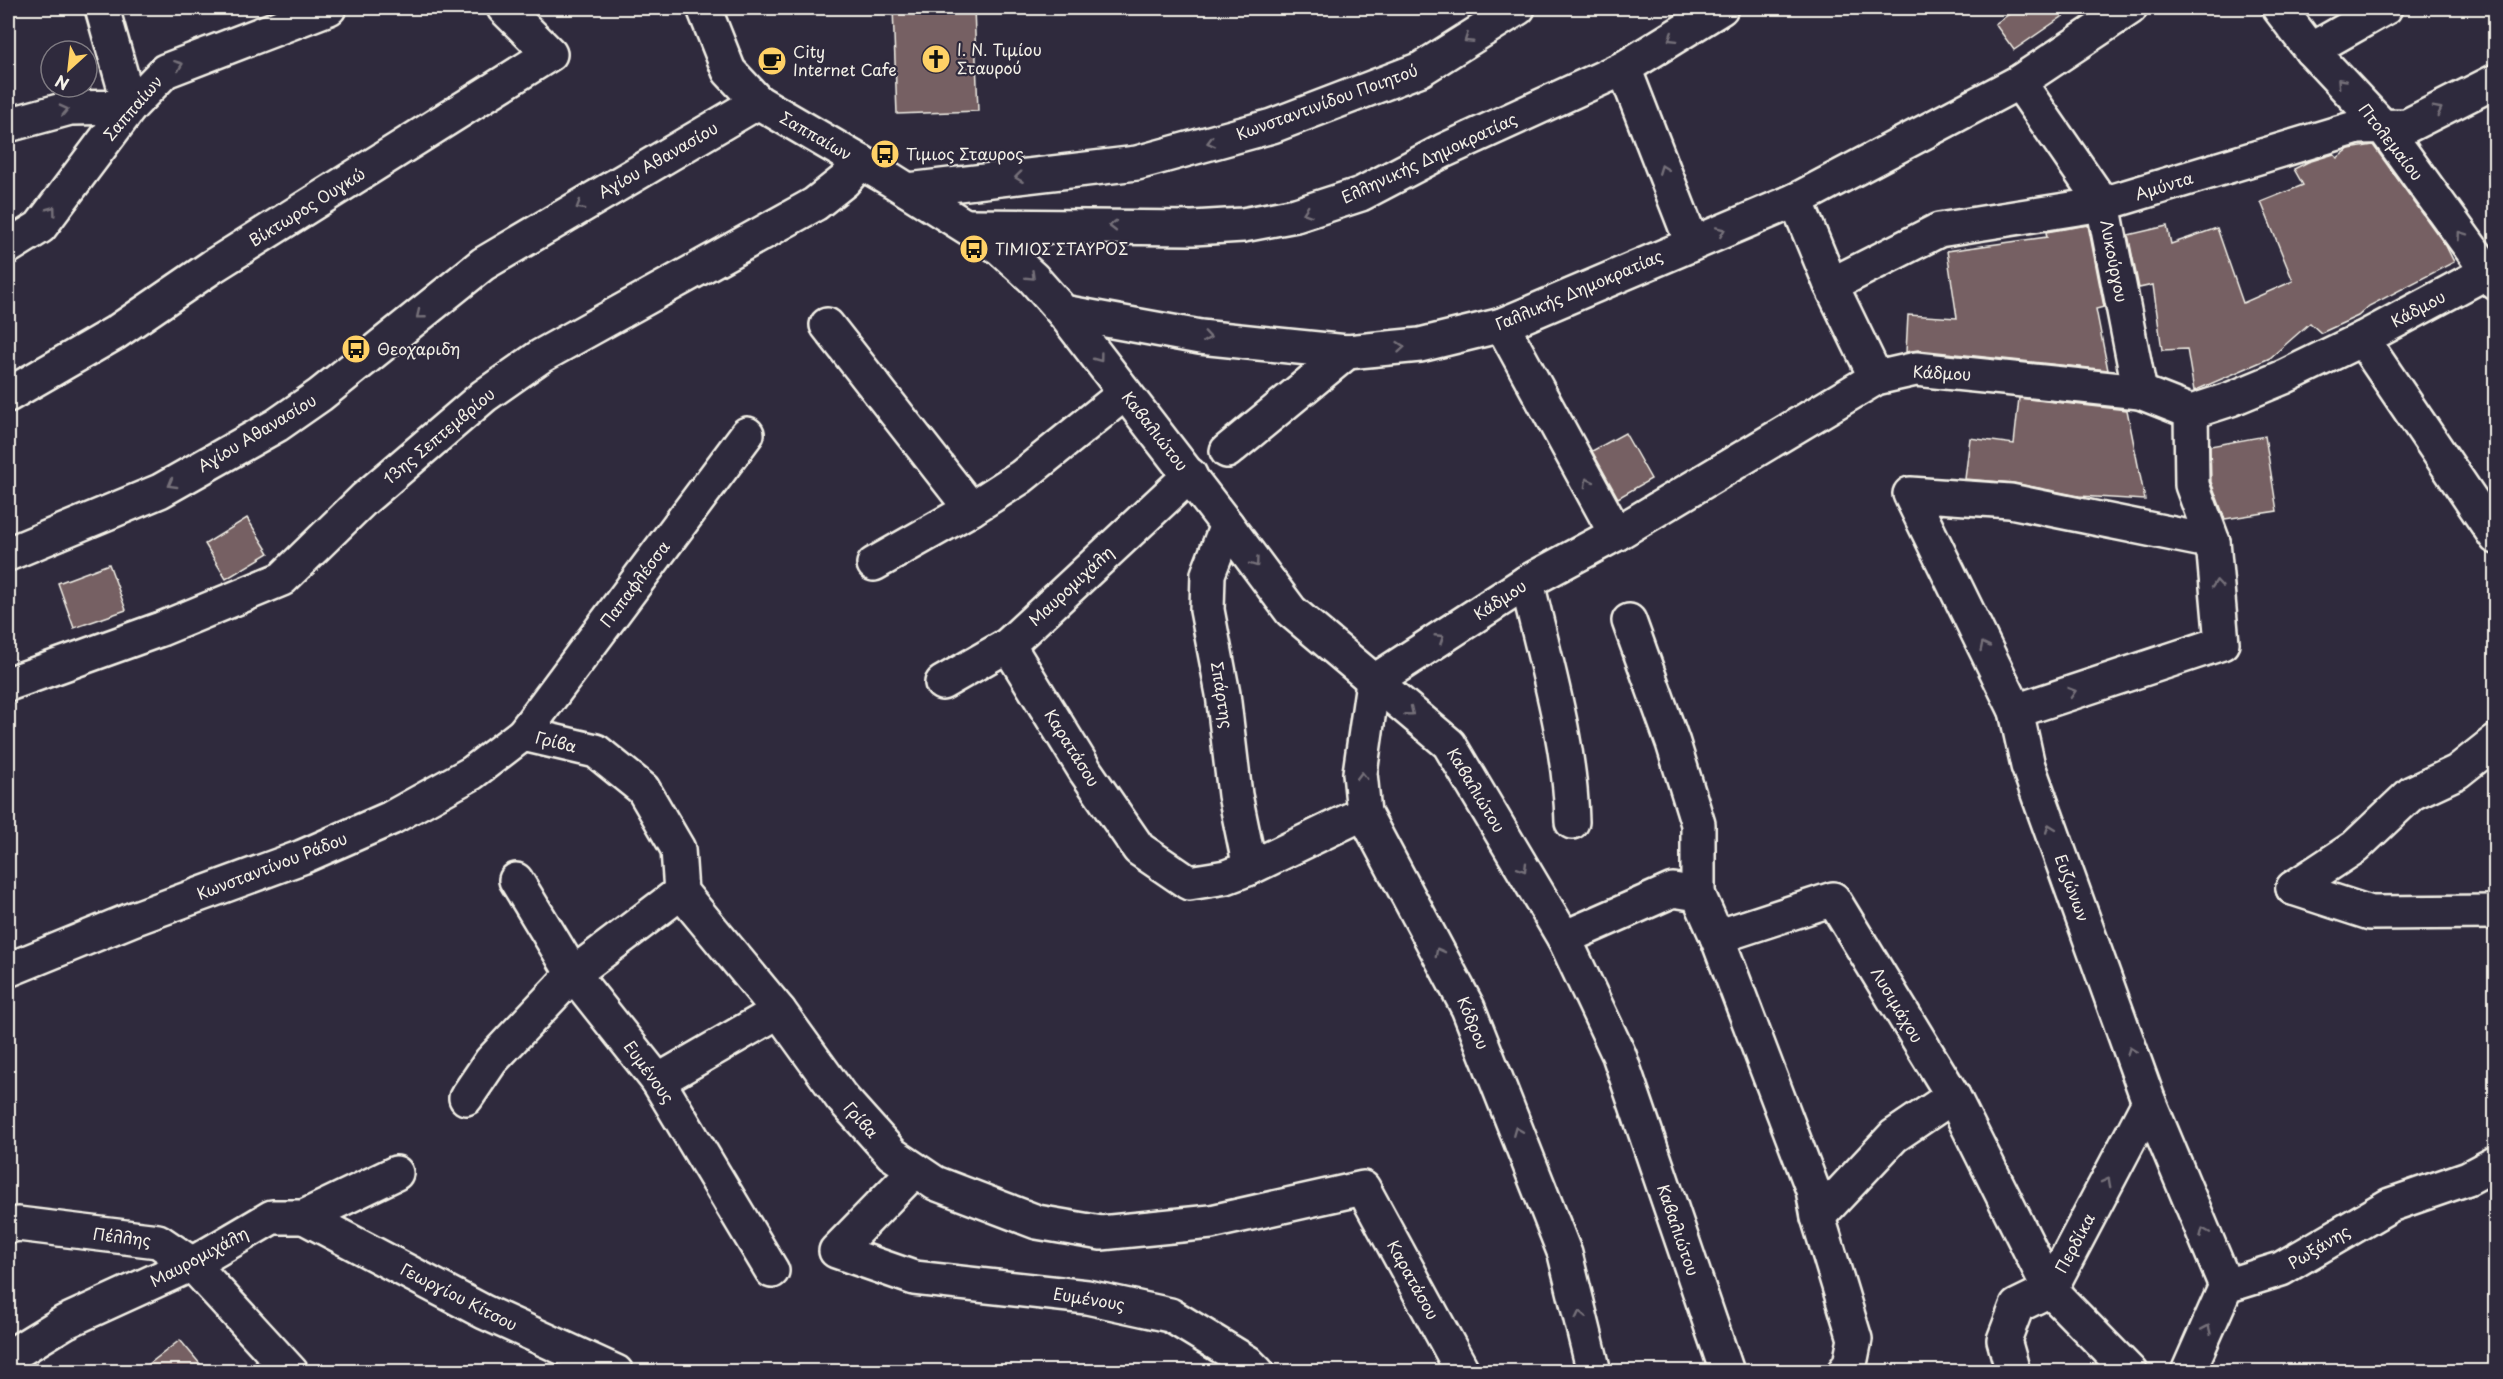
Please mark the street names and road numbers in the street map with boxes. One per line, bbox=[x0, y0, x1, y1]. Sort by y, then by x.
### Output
street label: Κωνσταντινίδου Ποιητού bbox=[1233, 57, 1421, 145]
street label: Σαππαίων bbox=[97, 69, 167, 145]
street label: Πτολεμαίου bbox=[2354, 98, 2430, 185]
street label: Σαππαίων bbox=[776, 105, 857, 165]
street label: Ελληνικής Δημοκρατίας bbox=[1337, 106, 1520, 208]
street label: Αγίου Αθανασίου bbox=[593, 115, 722, 203]
street label: Βίκτωρος Ουγκώ bbox=[244, 161, 369, 252]
street label: Αμύντα bbox=[2132, 165, 2196, 205]
street label: Λυκούργου bbox=[2095, 218, 2135, 304]
street label: Γαλλικής Δημοκρατίας bbox=[1491, 243, 1666, 335]
street label: Κάδμου bbox=[2386, 284, 2449, 332]
street label: Κάδμου bbox=[1912, 358, 1972, 386]
street label: 13ης Σεπτεμβρίου bbox=[377, 381, 499, 489]
street label: Καβαλιώτου bbox=[1117, 385, 1195, 475]
street label: Αγίου Αθανασίου bbox=[193, 387, 320, 477]
street label: Παπαφλέσσα bbox=[594, 535, 675, 632]
street label: Μαυρομιχάλη bbox=[1023, 540, 1118, 631]
street label: Κάδμου bbox=[1468, 573, 1531, 625]
street label: Σπάρτης bbox=[1206, 660, 1240, 730]
street label: Καρατάσου bbox=[1039, 704, 1106, 791]
street label: Γρίβα bbox=[533, 724, 580, 758]
street label: Καβαλιώτου bbox=[1442, 742, 1512, 837]
street label: Κωνσταντίνου Ράδου bbox=[193, 825, 350, 905]
street label: Ευζώνων bbox=[2050, 851, 2096, 925]
street label: Λυσιμάχου bbox=[1866, 962, 1930, 1047]
street label: Κόδρου bbox=[1452, 992, 1496, 1053]
street label: Ευμένους bbox=[619, 1035, 681, 1108]
street label: Γρίβα bbox=[839, 1096, 885, 1143]
street label: Καβαλιώτου bbox=[1652, 1181, 1706, 1279]
street label: Περδίκα bbox=[2048, 1208, 2100, 1277]
street label: Ρωξάνης bbox=[2283, 1218, 2354, 1274]
street label: Μαυρομιχάλη bbox=[145, 1220, 252, 1292]
street label: Πέλλης bbox=[92, 1221, 153, 1251]
street label: Καρατάσου bbox=[1382, 1235, 1446, 1324]
street label: Γεωργίου Κίτσου bbox=[397, 1256, 522, 1336]
street label: Ευμένους bbox=[1052, 1281, 1127, 1316]

